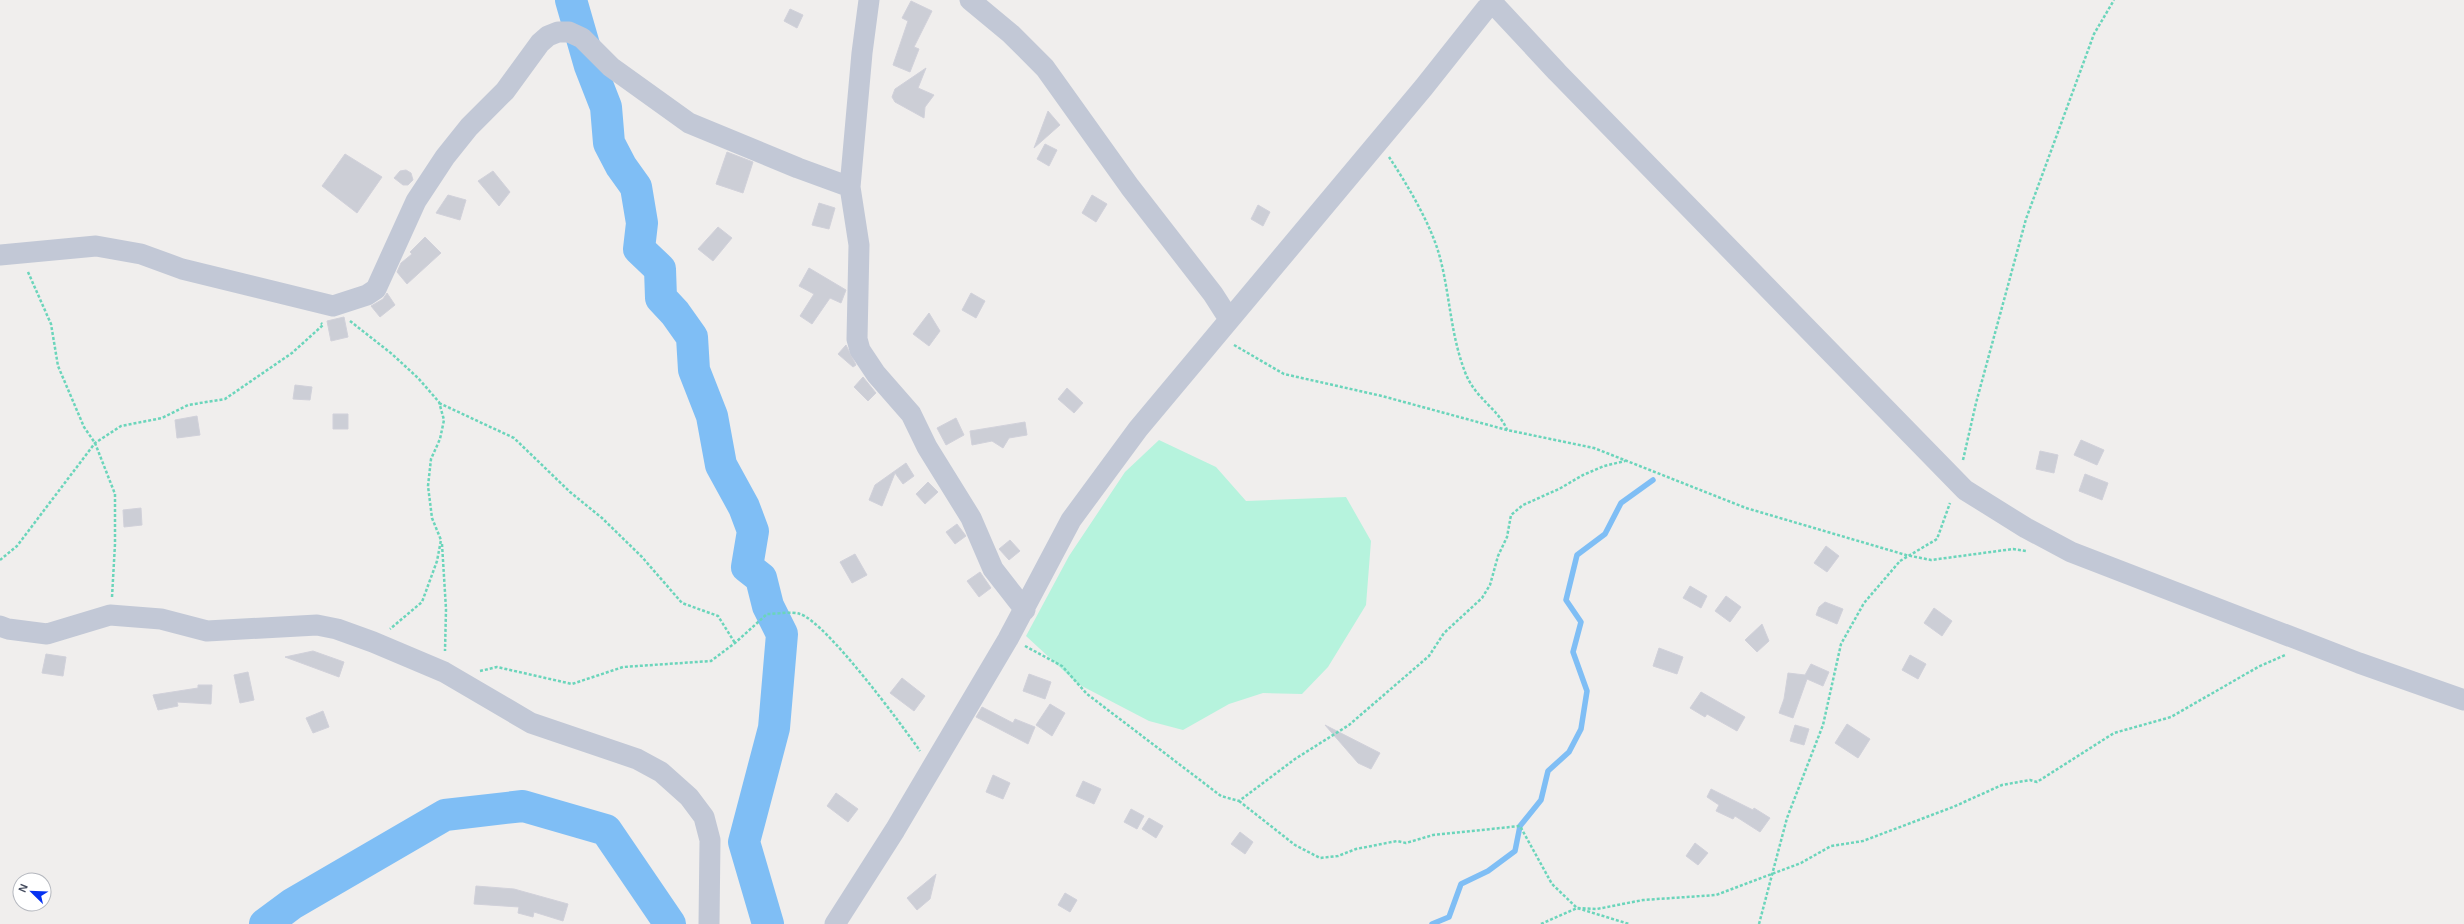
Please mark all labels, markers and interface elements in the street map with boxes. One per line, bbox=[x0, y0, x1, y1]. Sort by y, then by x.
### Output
north arrow bbox=[12, 872, 52, 912]
text: N bbox=[16, 882, 30, 894]

